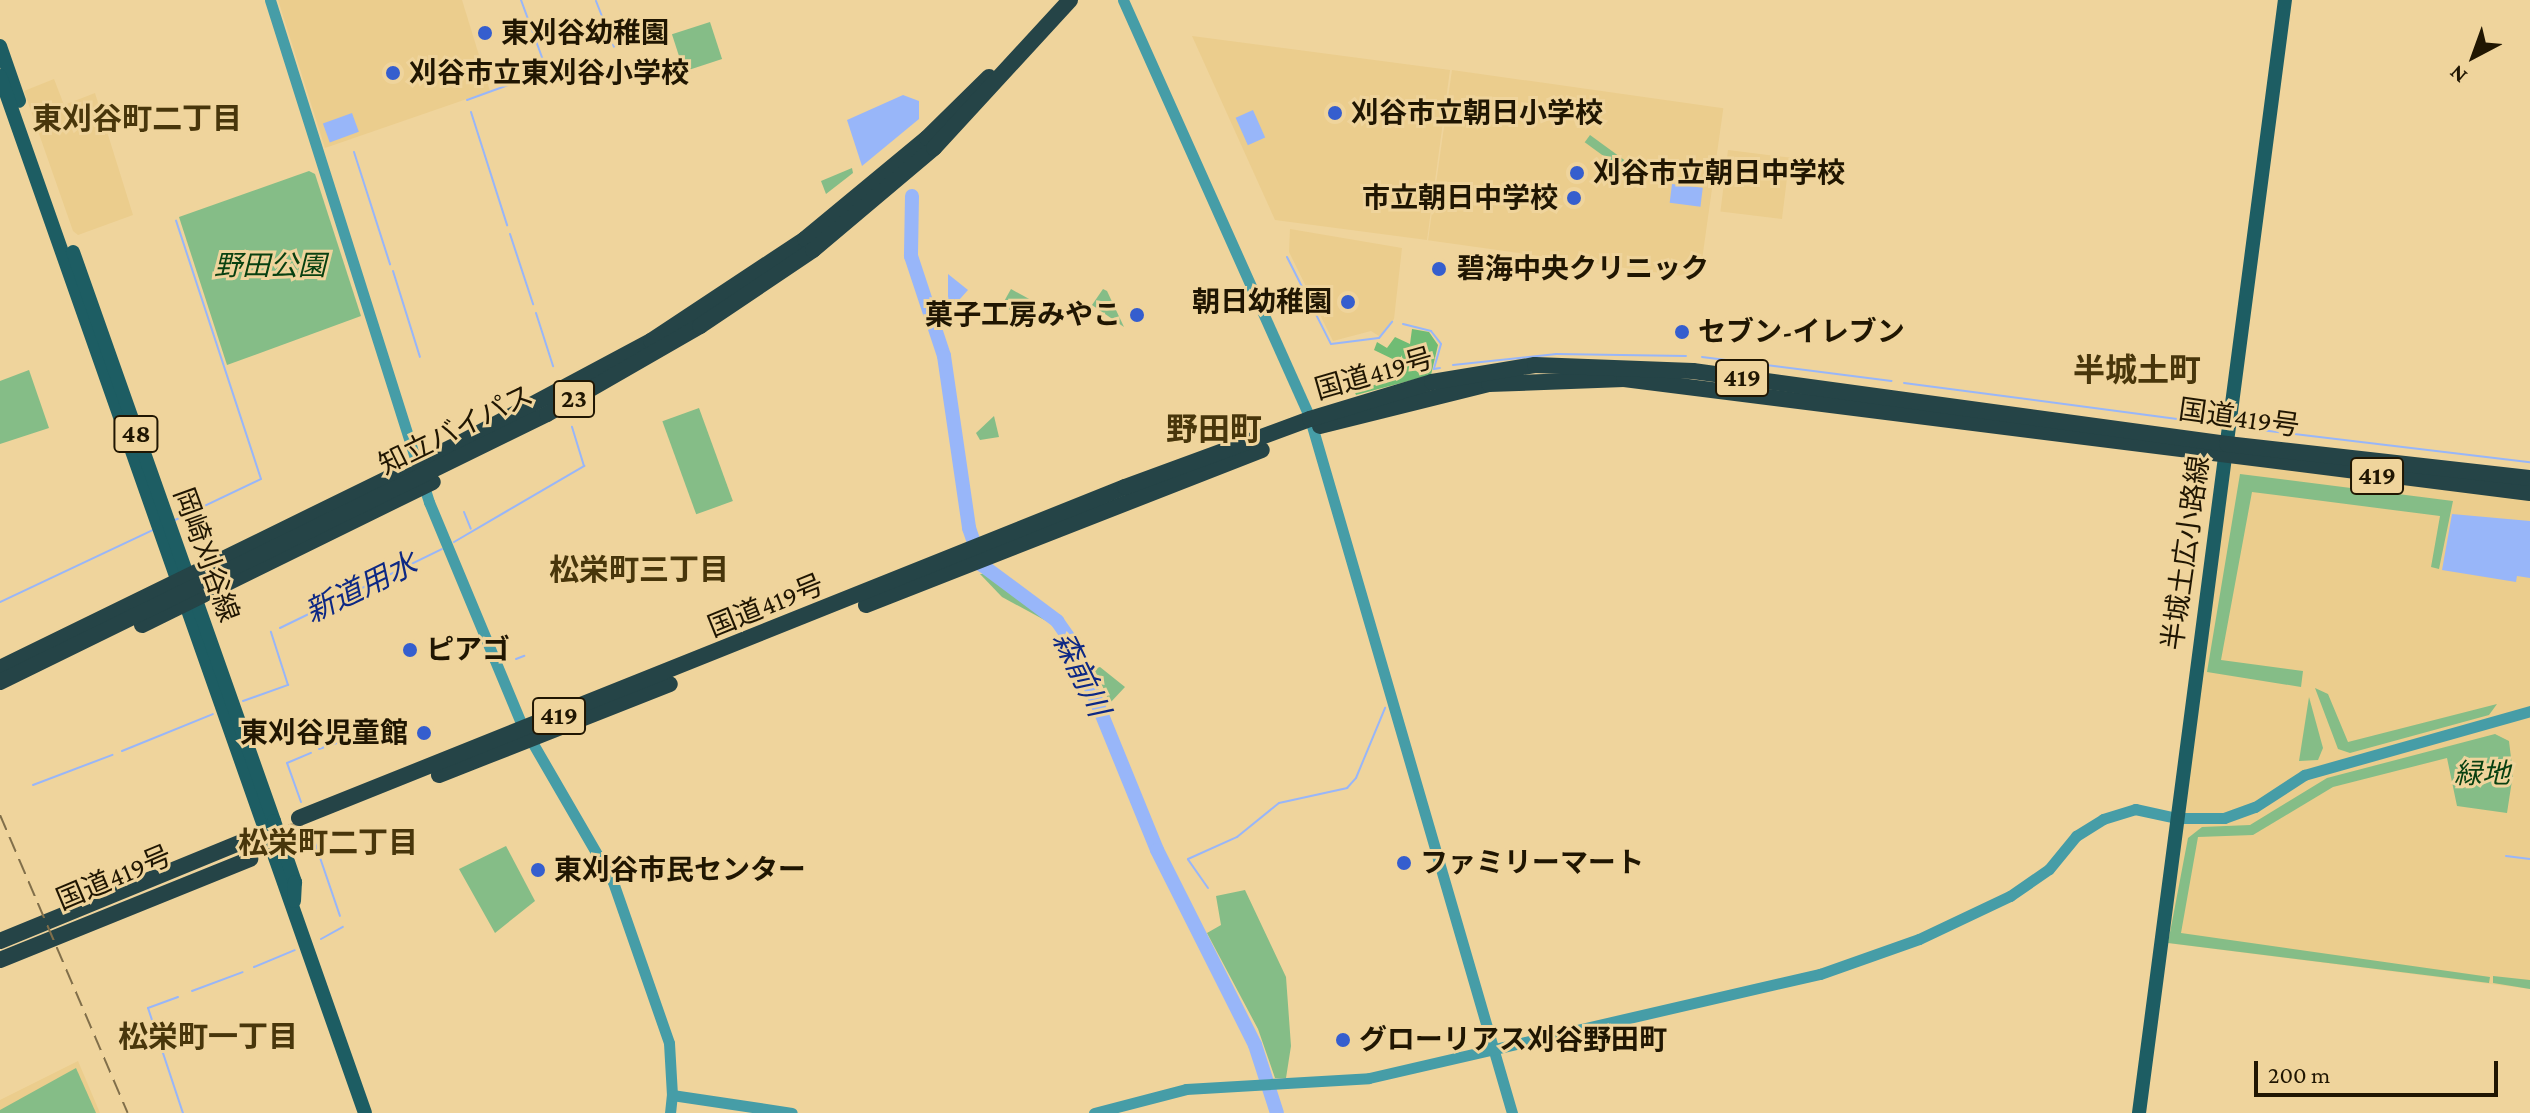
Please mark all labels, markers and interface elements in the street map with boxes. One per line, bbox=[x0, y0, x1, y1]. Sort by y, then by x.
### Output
place label: 東刈谷幼稚園 bbox=[501, 16, 669, 50]
north arrow bbox=[2434, 16, 2514, 96]
marker: 東刈谷幼稚園 bbox=[476, 24, 494, 42]
place label: 刈谷市立東刈谷小学校 bbox=[409, 56, 689, 90]
text: N bbox=[2444, 60, 2472, 89]
marker: 刈谷市立東刈谷小学校 bbox=[384, 64, 402, 82]
place label: 刈谷市立朝日小学校 bbox=[1351, 96, 1603, 130]
district label: 東刈谷町二丁目 bbox=[32, 101, 242, 137]
marker: 刈谷市立朝日小学校 bbox=[1326, 104, 1344, 122]
place label: 刈谷市立朝日中学校 bbox=[1593, 156, 1845, 190]
marker: 刈谷市立朝日中学校 bbox=[1568, 164, 1586, 182]
place label: 市立朝日中学校 bbox=[1362, 181, 1558, 215]
marker: 市立朝日中学校 bbox=[1565, 189, 1583, 207]
park label: 野田公園 bbox=[214, 249, 326, 283]
place label: 碧海中央クリニック bbox=[1457, 252, 1709, 286]
marker: 碧海中央クリニック bbox=[1428, 258, 1450, 280]
place label: 朝日幼稚園 bbox=[1192, 285, 1332, 319]
marker: 朝日幼稚園 bbox=[1339, 293, 1357, 311]
place label: 菓子工房みやこ bbox=[925, 298, 1121, 332]
marker: 菓子工房みやこ bbox=[1128, 306, 1146, 324]
place label: セブン-イレブン bbox=[1698, 315, 1905, 349]
marker: セブン-イレブン bbox=[1673, 323, 1691, 341]
street label: 国道419号 bbox=[1311, 341, 1437, 407]
district label: 半城土町 bbox=[2073, 351, 2201, 389]
road number: 419 bbox=[1714, 356, 1770, 400]
road number: 23 bbox=[552, 377, 596, 421]
street label: 知立バイパス bbox=[373, 378, 539, 482]
street label: 国道419号 bbox=[2176, 393, 2302, 443]
district label: 野田町 bbox=[1166, 410, 1262, 448]
road number: 48 bbox=[112, 412, 160, 456]
street label: 半城土広小路線 bbox=[2156, 454, 2216, 652]
road number: 419 bbox=[2349, 454, 2405, 498]
street label: 岡崎刈谷線 bbox=[166, 483, 246, 627]
water label: 新道用水 bbox=[299, 546, 423, 630]
district label: 松栄町三丁目 bbox=[549, 552, 729, 588]
street label: 国道419号 bbox=[703, 568, 829, 644]
water label: 森前川 bbox=[1045, 626, 1117, 722]
place label: ピアゴ bbox=[426, 633, 510, 667]
marker: ピアゴ bbox=[401, 641, 419, 659]
road number: 419 bbox=[531, 694, 587, 738]
place label: 東刈谷児童館 bbox=[240, 716, 408, 750]
marker: 東刈谷児童館 bbox=[415, 724, 433, 742]
park label: 緑地 bbox=[2454, 757, 2510, 791]
district label: 松栄町二丁目 bbox=[238, 825, 418, 861]
street label: 国道419号 bbox=[51, 839, 177, 917]
place label: ファミリーマート bbox=[1420, 846, 1644, 880]
place label: 東刈谷市民センター bbox=[554, 853, 806, 887]
marker: ファミリーマート bbox=[1395, 854, 1413, 872]
marker: 東刈谷市民センター bbox=[529, 861, 547, 879]
district label: 松栄町一丁目 bbox=[118, 1019, 298, 1055]
place label: グローリアス刈谷野田町 bbox=[1359, 1023, 1667, 1057]
marker: グローリアス刈谷野田町 bbox=[1334, 1031, 1352, 1049]
scale bar bbox=[2258, 1045, 2502, 1095]
text: 200 m bbox=[2268, 1061, 2330, 1088]

